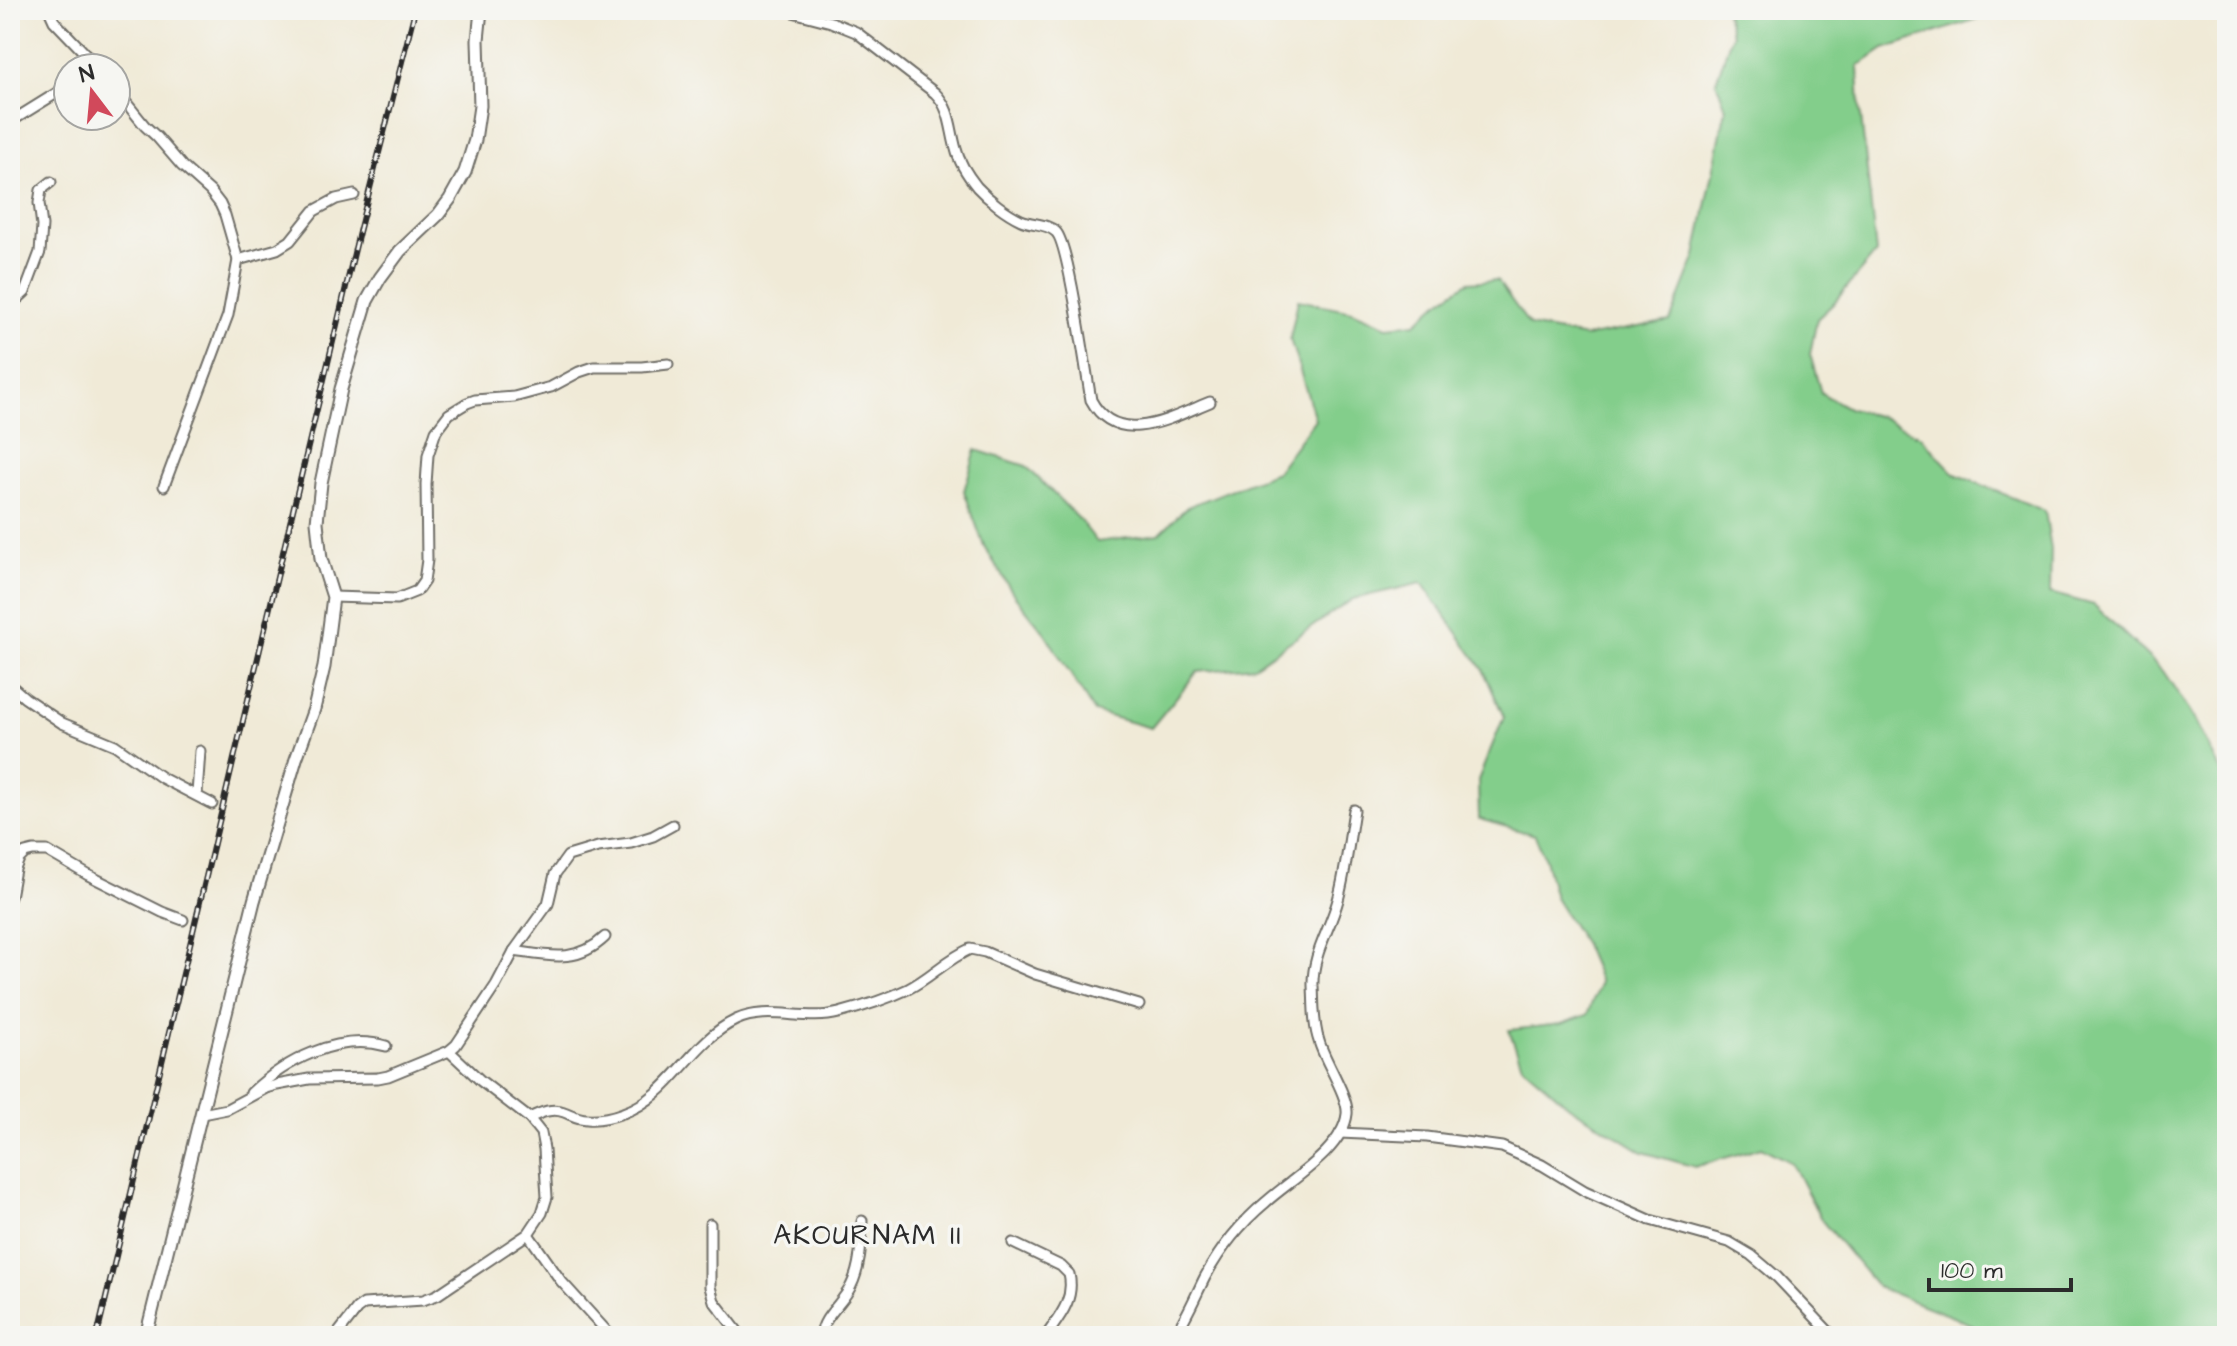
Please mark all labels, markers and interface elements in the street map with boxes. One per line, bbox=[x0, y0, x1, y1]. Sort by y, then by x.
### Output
north arrow bbox=[52, 52, 132, 132]
text: N bbox=[76, 57, 98, 91]
district label: AKOURNAM II bbox=[773, 1216, 963, 1255]
scale bar bbox=[1929, 1242, 2071, 1292]
text: 100 m bbox=[1941, 1254, 2003, 1288]

